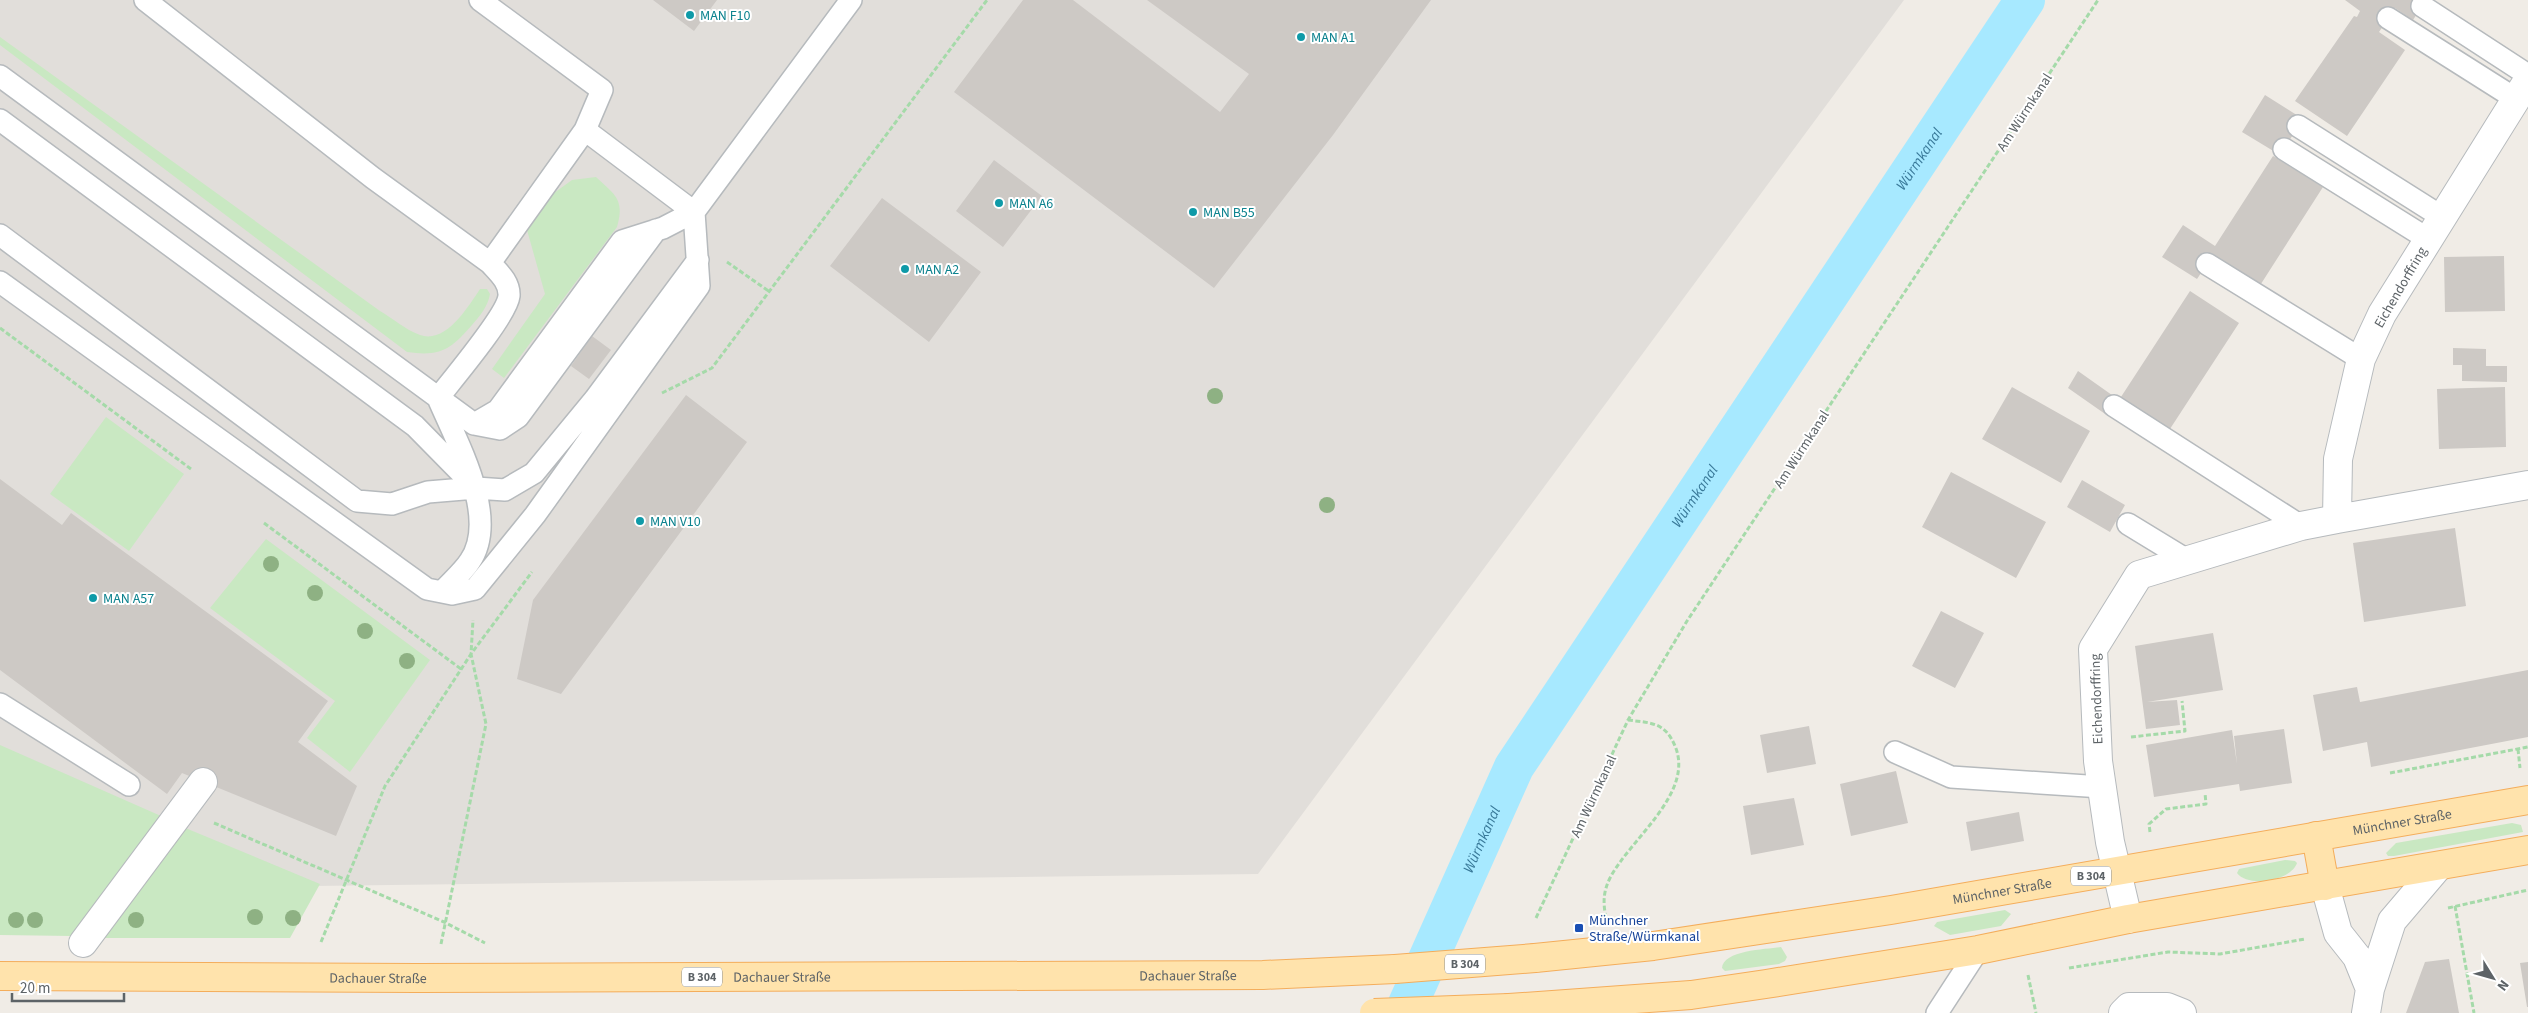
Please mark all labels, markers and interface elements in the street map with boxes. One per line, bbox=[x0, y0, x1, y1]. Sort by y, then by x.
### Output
place label: MAN F10 bbox=[700, 6, 751, 26]
marker: MAN F10 bbox=[684, 9, 696, 21]
place label: MAN A1 bbox=[1311, 28, 1355, 48]
marker: MAN A1 bbox=[1295, 31, 1307, 43]
street label: Am Würmkanal bbox=[1992, 69, 2058, 155]
water label: Würmkanal bbox=[1891, 124, 1948, 195]
place label: MAN A6 bbox=[1009, 194, 1053, 214]
marker: MAN A6 bbox=[993, 197, 1005, 209]
place label: MAN B55 bbox=[1203, 203, 1255, 223]
marker: MAN B55 bbox=[1187, 206, 1199, 218]
street label: Eichendorffring bbox=[2370, 243, 2432, 332]
place label: MAN A2 bbox=[915, 260, 959, 280]
marker: MAN A2 bbox=[899, 263, 911, 275]
street label: Am Würmkanal bbox=[1769, 406, 1835, 492]
water label: Würmkanal bbox=[1667, 461, 1723, 532]
place label: MAN V10 bbox=[650, 512, 701, 532]
marker: MAN V10 bbox=[634, 515, 646, 527]
place label: MAN A57 bbox=[103, 589, 154, 609]
marker: MAN A57 bbox=[87, 592, 99, 604]
street label: Eichendorffring bbox=[2085, 653, 2109, 745]
street label: Am Würmkanal bbox=[1566, 751, 1622, 841]
water label: Würmkanal bbox=[1458, 803, 1506, 876]
street label: Münchner Straße bbox=[2351, 804, 2453, 841]
road number: B 304 bbox=[2071, 866, 2111, 886]
street label: Münchner Straße bbox=[1951, 873, 2053, 910]
place label: Münchner Straße/Würmkanal bbox=[1589, 911, 1700, 947]
marker: Münchner Straße/Würmkanal bbox=[1573, 922, 1585, 934]
north arrow bbox=[2468, 953, 2518, 1003]
road number: B 304 bbox=[1445, 954, 1485, 974]
street label: Dachauer Straße bbox=[1139, 966, 1237, 986]
road number: B 304 bbox=[682, 968, 722, 986]
street label: Dachauer Straße bbox=[733, 968, 831, 988]
street label: Dachauer Straße bbox=[329, 969, 427, 989]
scale bar bbox=[12, 970, 125, 1002]
text: N bbox=[2492, 975, 2513, 995]
text: 20 m bbox=[20, 978, 50, 999]

